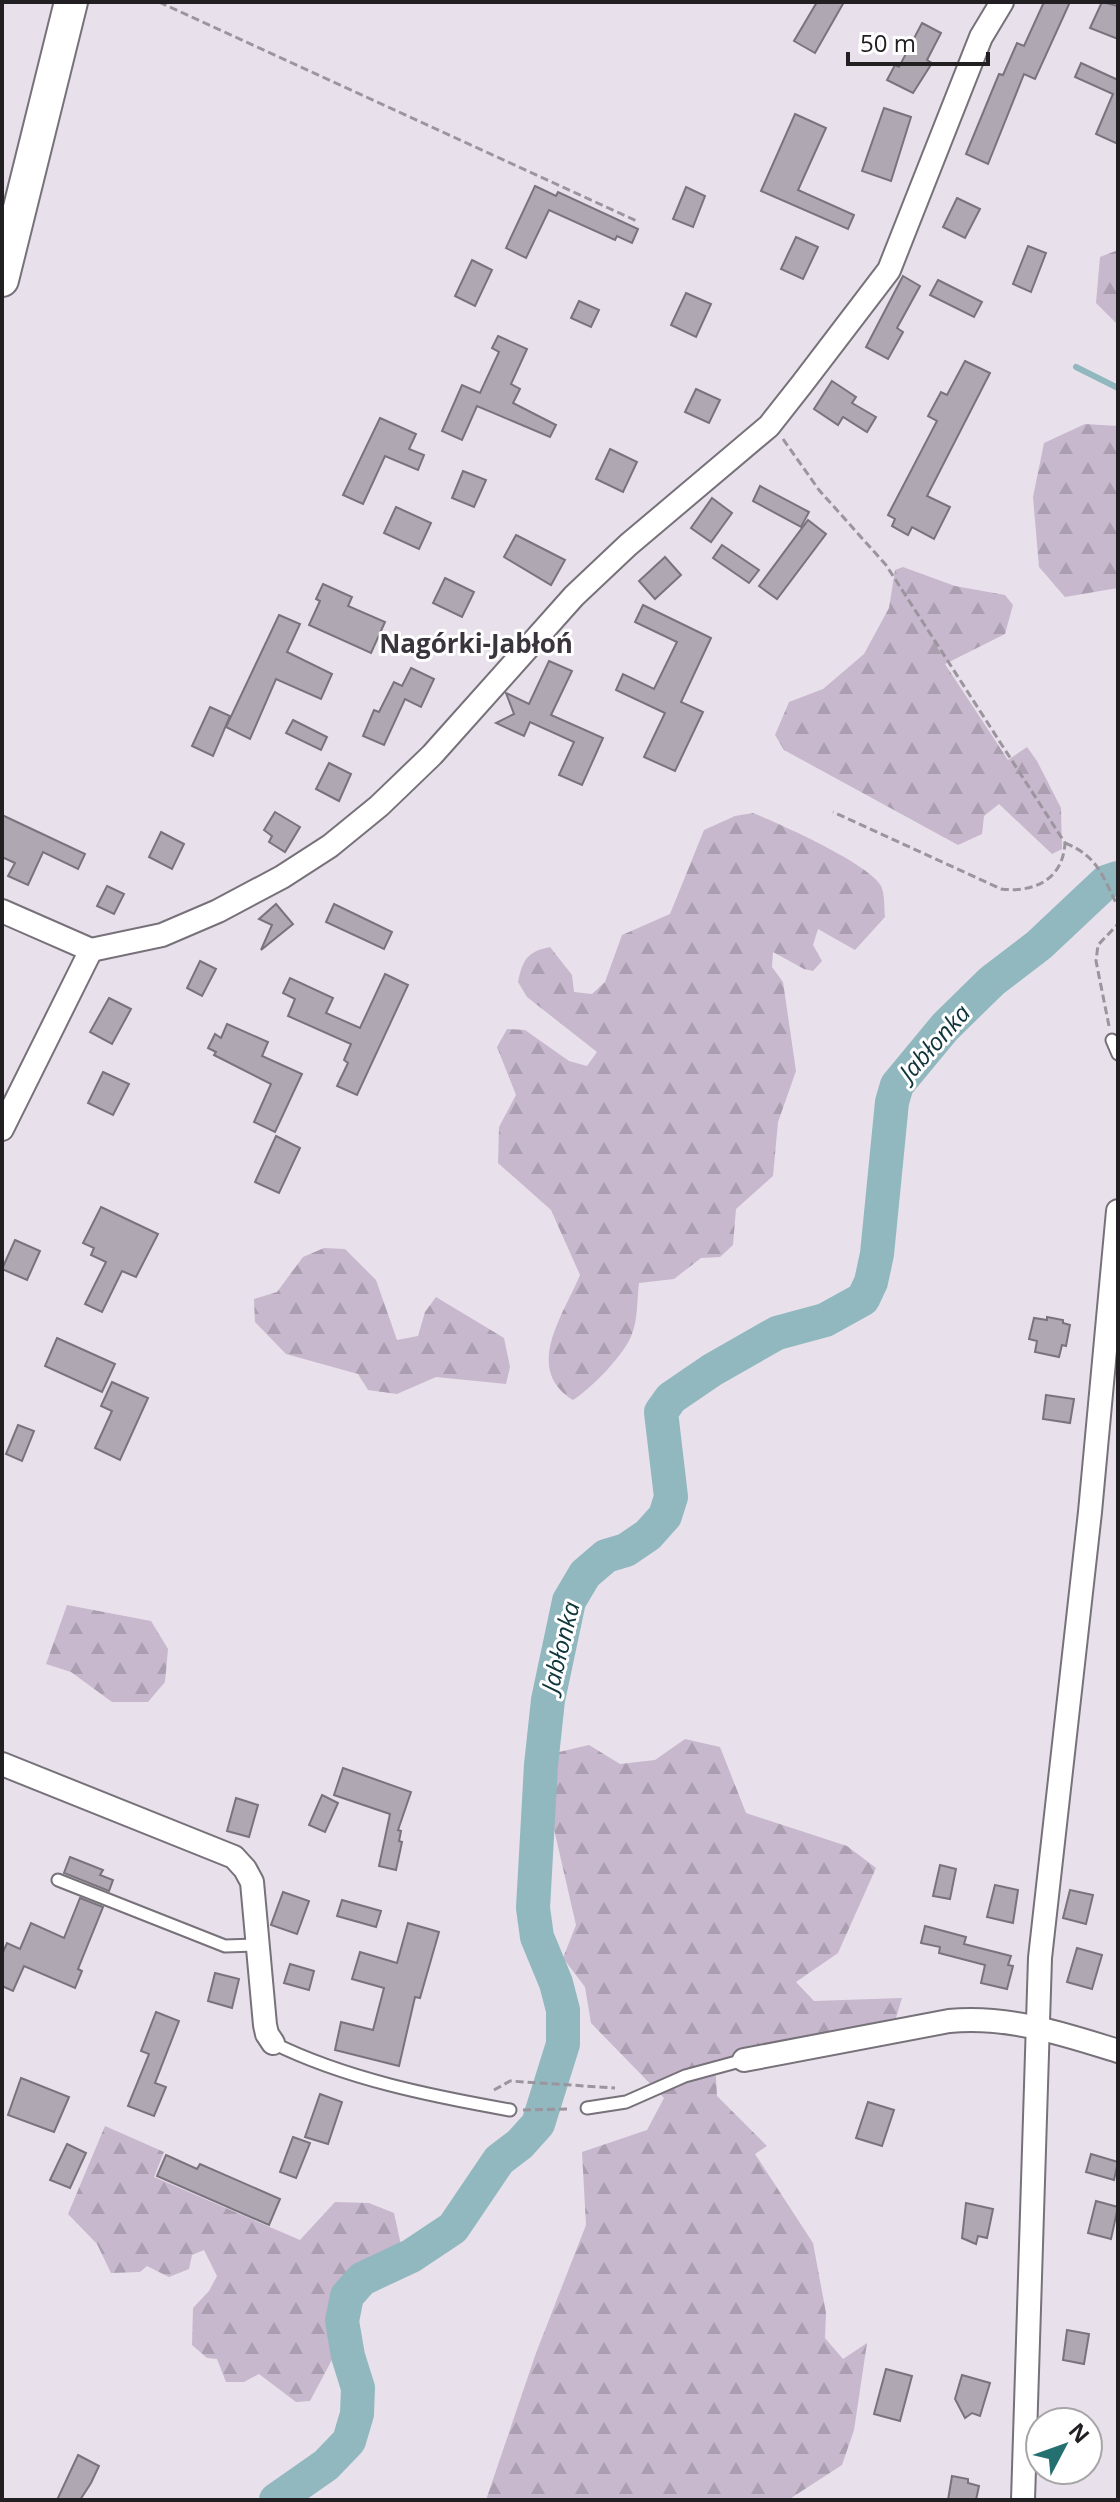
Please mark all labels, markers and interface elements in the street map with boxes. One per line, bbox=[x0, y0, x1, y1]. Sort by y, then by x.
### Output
scale bar bbox=[848, 16, 988, 66]
text: 50 m bbox=[860, 26, 916, 59]
district label: Nagórki-Jabłoń bbox=[379, 625, 573, 661]
water label: Jabłonka bbox=[888, 996, 977, 1090]
water label: Jabłonka bbox=[531, 1597, 587, 1699]
north arrow bbox=[1024, 2406, 1104, 2486]
text: N bbox=[1063, 2416, 1097, 2449]

